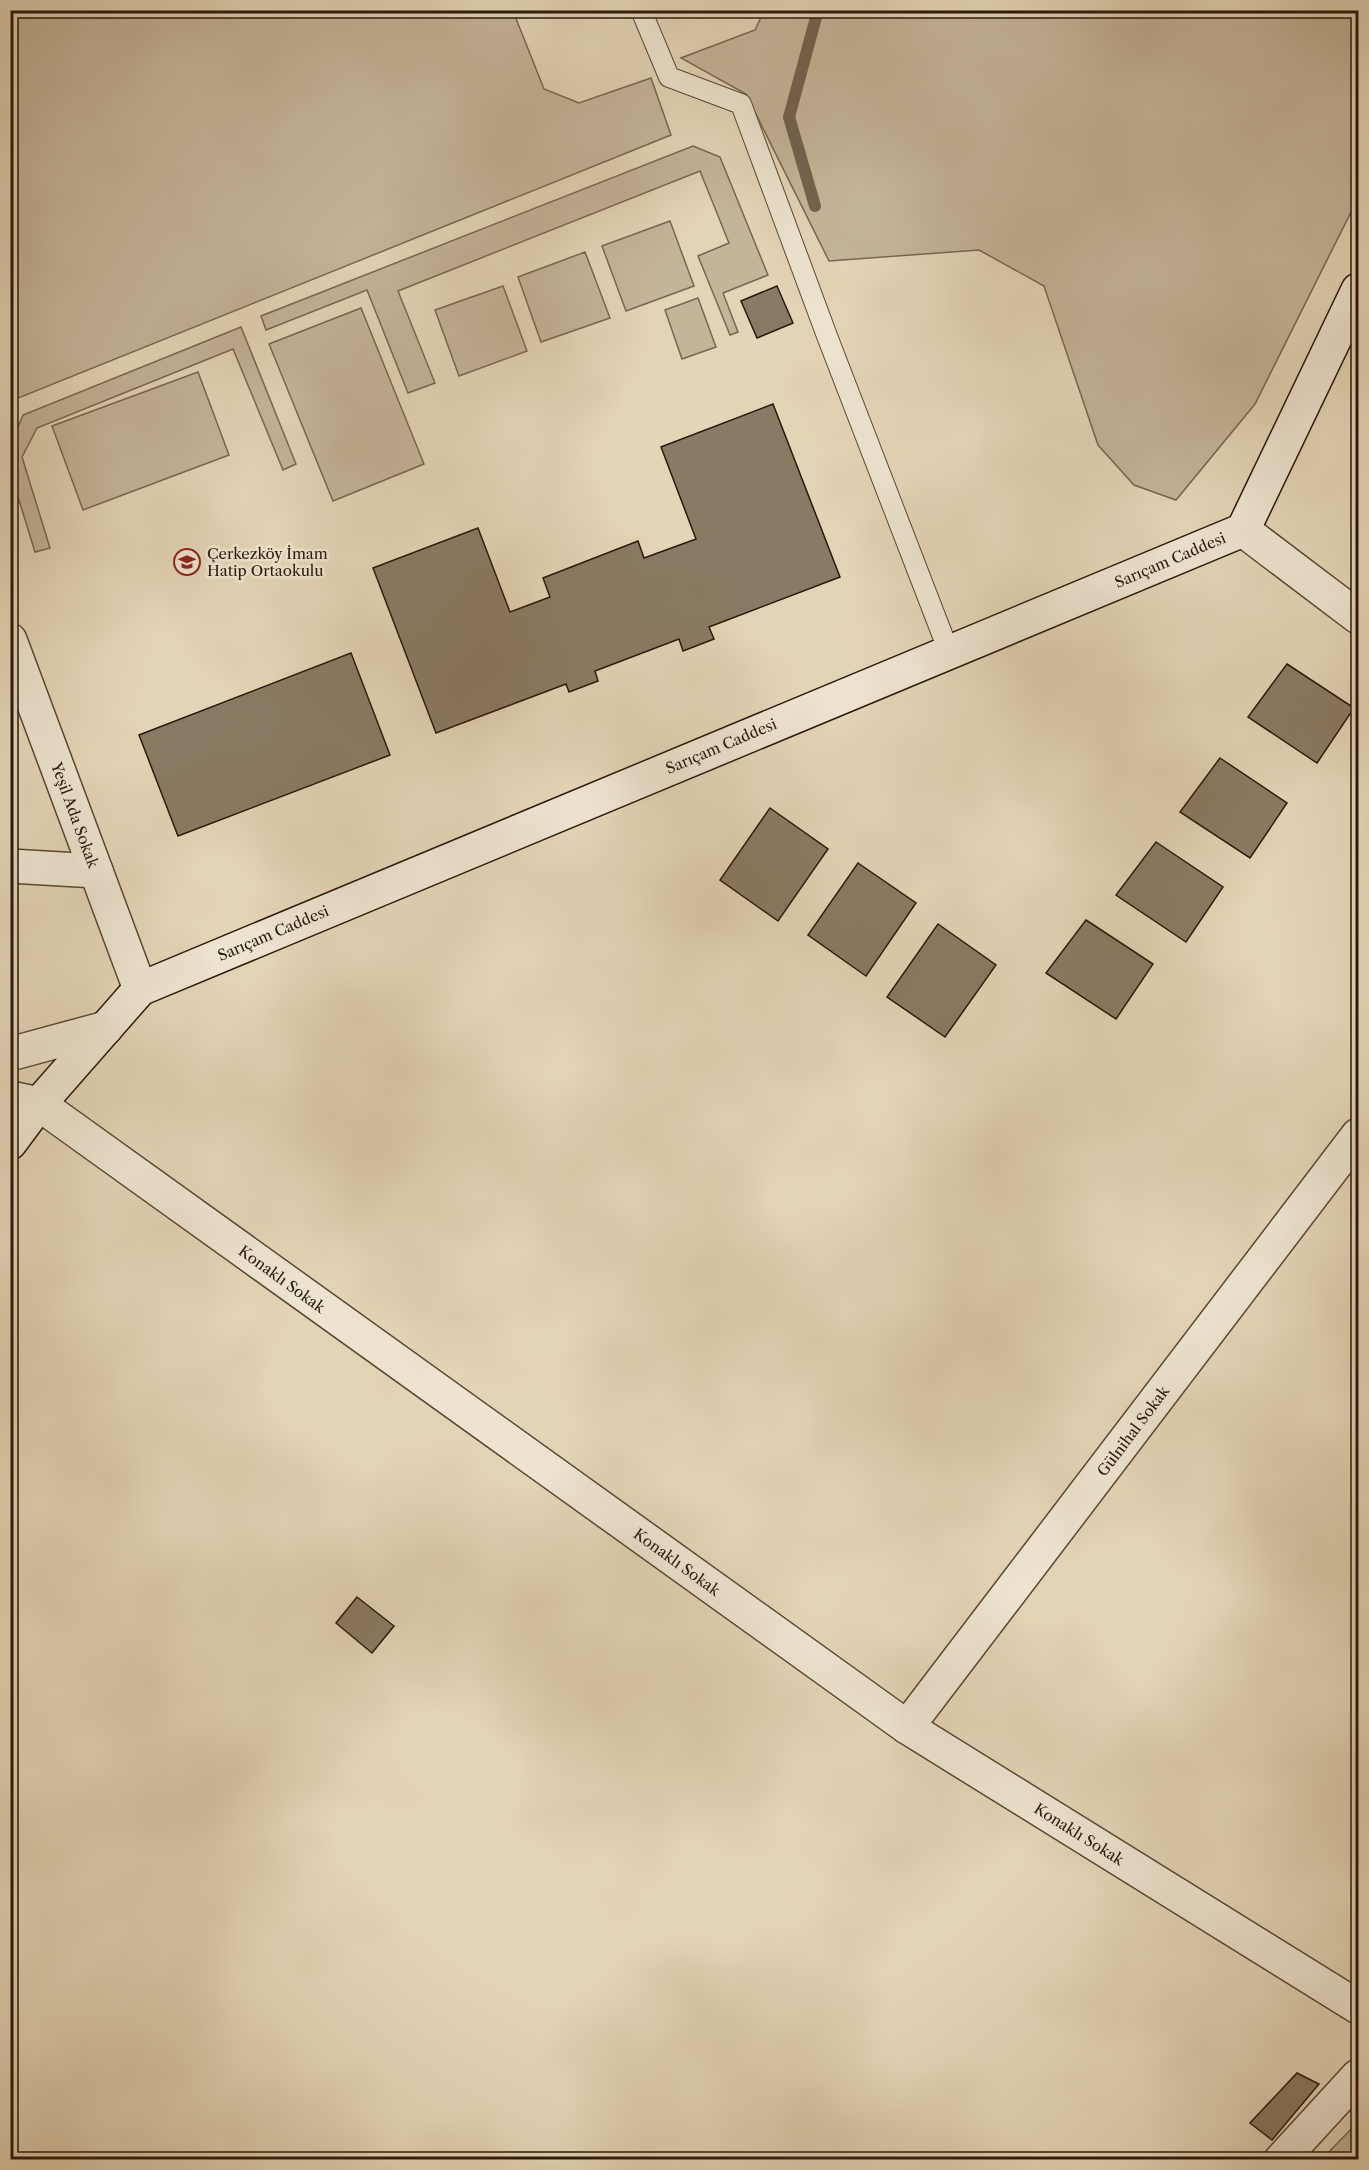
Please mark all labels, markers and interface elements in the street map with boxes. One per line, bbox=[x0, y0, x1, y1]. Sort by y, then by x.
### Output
street label: Sarıçam Caddesi bbox=[1112, 528, 1229, 592]
place label: Çerkezköy İmam Hatip Ortaokulu bbox=[207, 544, 328, 580]
school or university icon: Çerkezköy İmam Hatip Ortaokulu bbox=[172, 547, 202, 577]
street label: Sarıçam Caddesi bbox=[663, 714, 780, 778]
street label: Yeşil Ada Sokak bbox=[47, 759, 103, 872]
street label: Sarıçam Caddesi bbox=[215, 901, 332, 965]
street label: Konaklı Sokak bbox=[235, 1241, 330, 1318]
street label: Gülnihal Sokak bbox=[1093, 1381, 1174, 1480]
street label: Konaklı Sokak bbox=[630, 1524, 725, 1601]
street label: Konaklı Sokak bbox=[1031, 1799, 1129, 1870]

